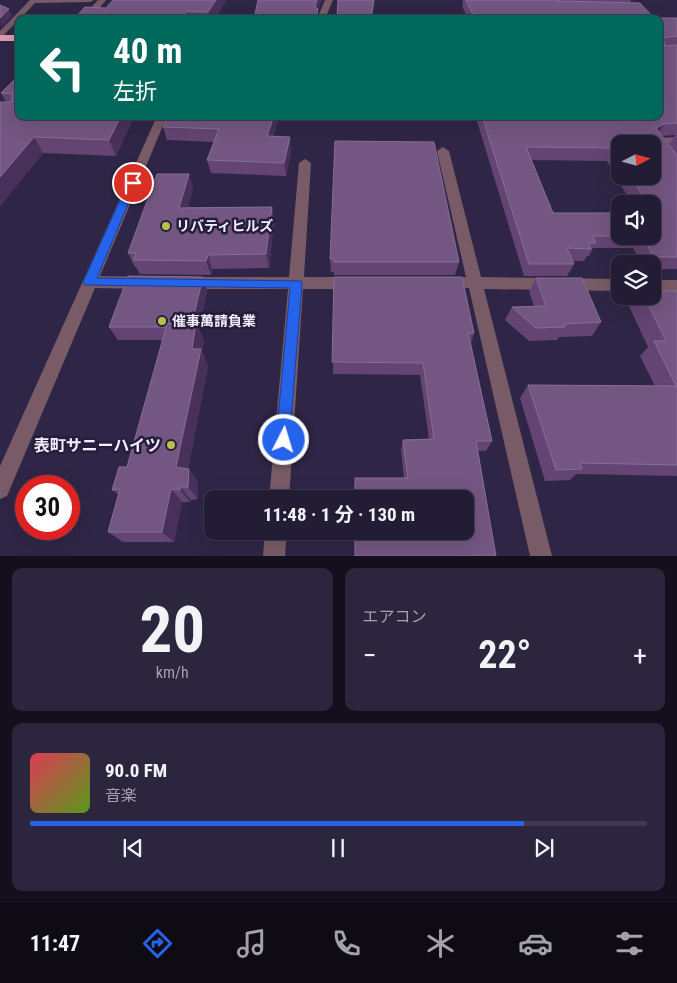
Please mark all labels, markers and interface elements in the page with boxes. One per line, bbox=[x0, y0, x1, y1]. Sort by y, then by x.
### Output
text: 40 m bbox=[113, 31, 182, 72]
icon: left bbox=[30, 35, 95, 100]
text: 左折 bbox=[113, 79, 157, 104]
north arrow bbox=[611, 135, 661, 185]
map controls bbox=[611, 135, 661, 305]
pin bbox=[112, 162, 154, 204]
icon: arrive bbox=[119, 169, 147, 197]
button: sound bbox=[611, 195, 661, 245]
place label: リバティヒルズ bbox=[176, 218, 273, 234]
marker: リバティヒルズ bbox=[160, 220, 172, 232]
button: layers bbox=[611, 255, 661, 305]
place label: 催事萬請負業 bbox=[172, 313, 256, 329]
marker: 催事萬請負業 bbox=[156, 315, 168, 327]
position arrow bbox=[257, 413, 309, 465]
place label: 表町サニーハイツ bbox=[34, 436, 161, 455]
marker: 表町サニーハイツ bbox=[165, 439, 177, 451]
speed limit sign: 30 bbox=[15, 475, 80, 540]
text: 11:48 · 1 分 · 130 m bbox=[263, 503, 415, 526]
text: 20 bbox=[139, 592, 205, 668]
text: エアコン bbox=[363, 607, 427, 626]
text: 22° bbox=[478, 633, 531, 677]
text: − bbox=[363, 639, 377, 672]
text: + bbox=[633, 639, 647, 672]
text: km/h bbox=[156, 663, 189, 682]
text: 90.0 FM bbox=[105, 759, 167, 782]
text: 音楽 bbox=[105, 786, 137, 805]
icon: previous bbox=[119, 834, 147, 862]
icon: pause bbox=[324, 834, 352, 862]
icon: next bbox=[530, 834, 558, 862]
icon: directions bbox=[140, 926, 175, 961]
icon: music bbox=[234, 926, 269, 961]
icon: phone bbox=[329, 926, 364, 961]
icon: climate bbox=[423, 926, 458, 961]
icon: car bbox=[518, 926, 553, 961]
icon: filters bbox=[612, 926, 647, 961]
text: 11:47 bbox=[30, 931, 80, 956]

